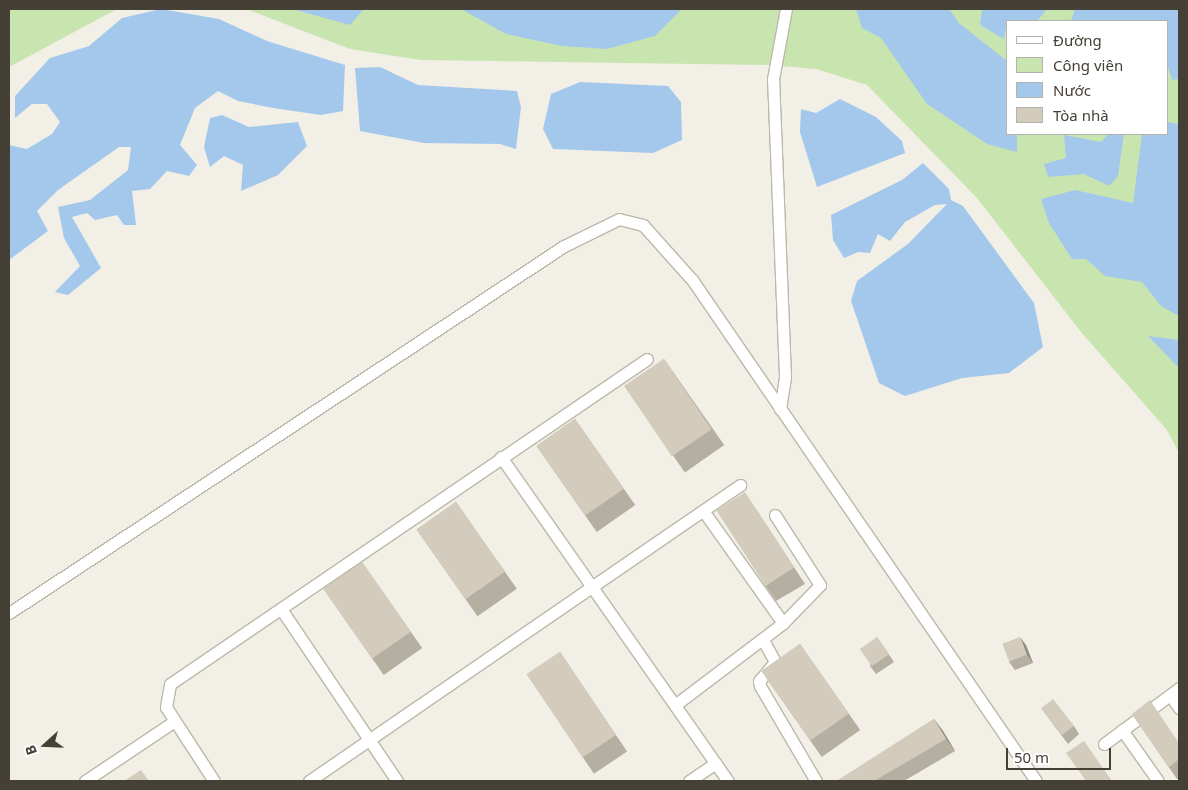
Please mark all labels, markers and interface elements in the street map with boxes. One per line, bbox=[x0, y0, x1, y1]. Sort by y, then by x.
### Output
legend bbox=[1006, 20, 1168, 135]
text: Đường bbox=[1053, 30, 1102, 50]
text: Công viên bbox=[1053, 55, 1123, 75]
text: Nước bbox=[1053, 80, 1091, 100]
text: Tòa nhà bbox=[1053, 105, 1109, 125]
north arrow bbox=[20, 720, 70, 770]
scale bar bbox=[1008, 738, 1113, 770]
text: B bbox=[20, 743, 41, 758]
text: 50 m bbox=[1014, 747, 1049, 767]

